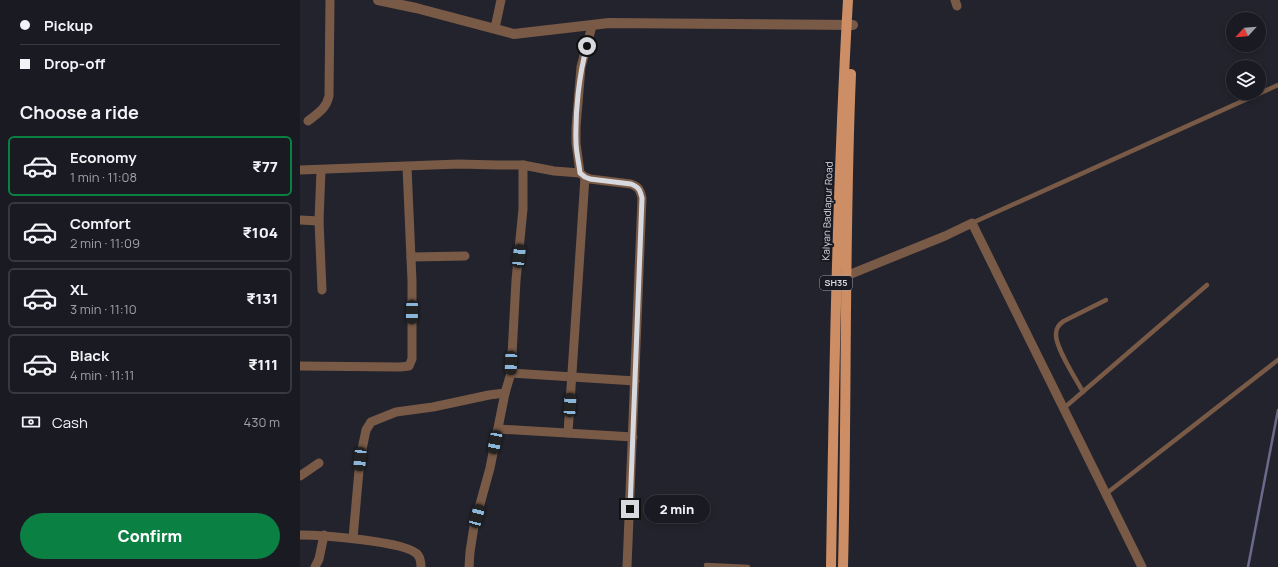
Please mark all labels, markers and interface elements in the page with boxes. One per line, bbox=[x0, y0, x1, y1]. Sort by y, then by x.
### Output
north arrow bbox=[1226, 12, 1266, 52]
map controls bbox=[1226, 12, 1266, 100]
text: Pickup bbox=[44, 15, 93, 36]
route start bbox=[578, 37, 596, 55]
text: Drop-off bbox=[44, 53, 105, 74]
button: layers bbox=[1226, 60, 1266, 100]
text: Choose a ride bbox=[20, 100, 139, 124]
text: Economy bbox=[70, 147, 137, 168]
icon: car bbox=[22, 148, 58, 184]
text: ₹77 bbox=[252, 156, 278, 177]
street label: Kalyan Badlapur Road bbox=[818, 161, 836, 261]
text: 1 min · 11:08 bbox=[70, 168, 137, 186]
text: Comfort bbox=[70, 213, 131, 234]
icon: car bbox=[22, 214, 58, 250]
text: ₹104 bbox=[242, 222, 278, 243]
text: 2 min · 11:09 bbox=[70, 234, 140, 252]
car bbox=[512, 243, 526, 269]
road number: SH35 bbox=[820, 276, 852, 290]
text: XL bbox=[70, 279, 88, 300]
icon: car bbox=[22, 280, 58, 316]
text: ₹131 bbox=[246, 288, 278, 309]
text: 3 min · 11:10 bbox=[70, 300, 137, 318]
car bbox=[406, 300, 418, 324]
text: Black bbox=[70, 345, 109, 366]
icon: car bbox=[22, 346, 58, 382]
car bbox=[505, 351, 517, 375]
text: ₹111 bbox=[248, 354, 278, 375]
text: 4 min · 11:11 bbox=[70, 366, 134, 384]
car bbox=[563, 393, 577, 417]
icon: cash bbox=[20, 411, 42, 433]
text: Cash bbox=[52, 412, 88, 433]
text: 430 m bbox=[244, 413, 280, 431]
car bbox=[487, 429, 503, 455]
car bbox=[353, 447, 367, 471]
callout: 2 min bbox=[644, 495, 710, 523]
route end bbox=[621, 500, 639, 518]
text: 2 min bbox=[660, 500, 694, 518]
car bbox=[468, 503, 486, 529]
button: Confirm bbox=[20, 513, 280, 559]

